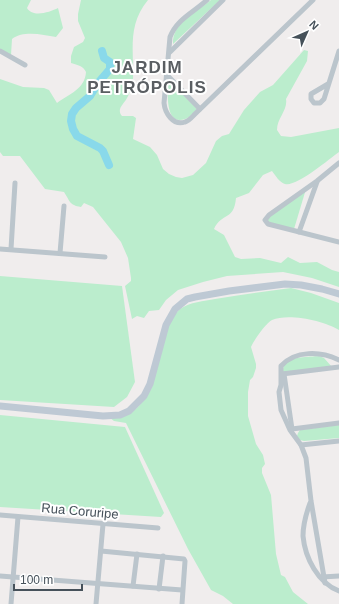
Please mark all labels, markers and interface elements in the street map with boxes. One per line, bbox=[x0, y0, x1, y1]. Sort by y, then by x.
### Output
north arrow bbox=[287, 12, 327, 52]
text: N bbox=[307, 18, 321, 32]
district label: JARDIM PETRÓPOLIS bbox=[87, 58, 207, 97]
street label: Rua Coruripe bbox=[41, 500, 119, 522]
scale bar bbox=[14, 566, 82, 592]
text: 100 m bbox=[20, 573, 53, 587]

